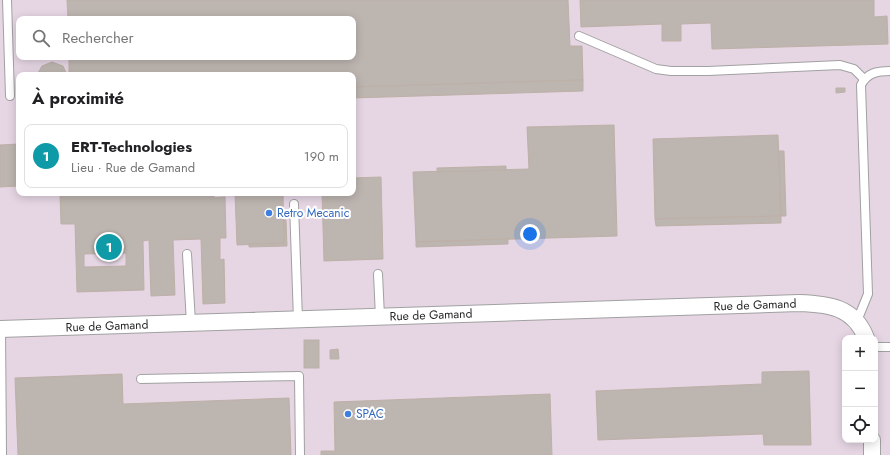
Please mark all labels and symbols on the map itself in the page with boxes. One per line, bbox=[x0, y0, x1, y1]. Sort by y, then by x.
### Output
place label: Retro Mecanic bbox=[277, 204, 350, 222]
marker: Retro Mecanic bbox=[264, 208, 274, 218]
your location bbox=[520, 224, 540, 244]
pin: 1 bbox=[96, 232, 122, 262]
street label: Rue de Gamand bbox=[713, 295, 797, 315]
street label: Rue de Gamand bbox=[389, 305, 473, 325]
street label: Rue de Gamand bbox=[65, 316, 149, 336]
place label: SPAC bbox=[356, 405, 384, 423]
marker: SPAC bbox=[343, 409, 353, 419]

